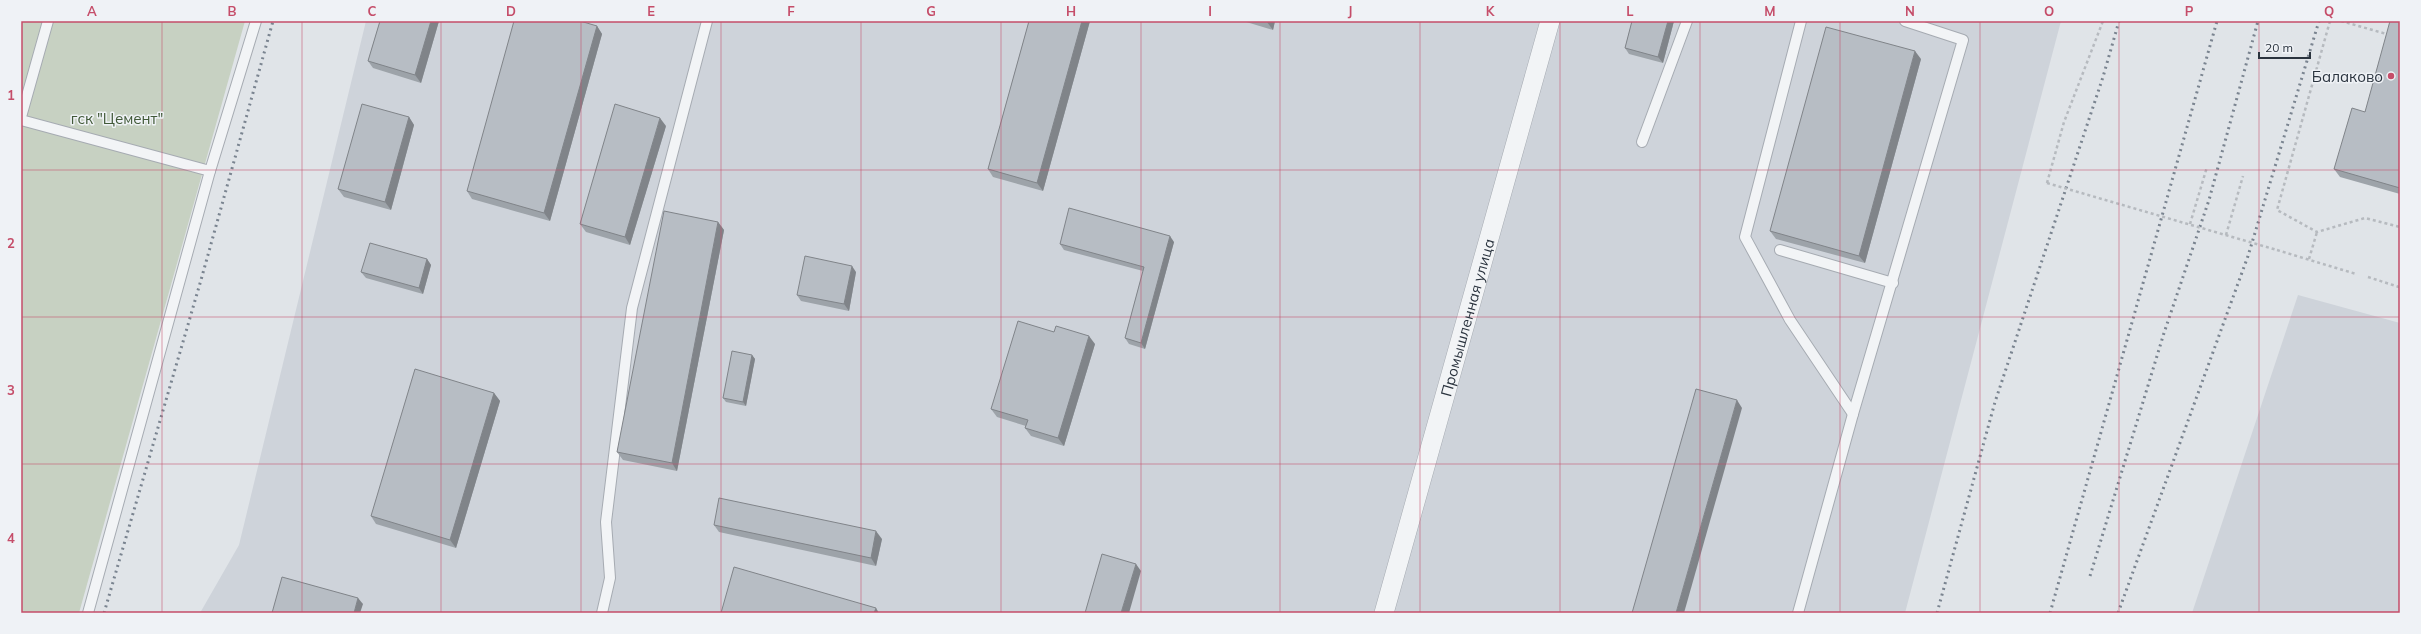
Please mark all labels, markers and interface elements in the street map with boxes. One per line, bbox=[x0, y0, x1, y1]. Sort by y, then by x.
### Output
text: A bbox=[87, 3, 97, 19]
text: B bbox=[228, 3, 237, 19]
text: C bbox=[368, 3, 377, 19]
text: D bbox=[506, 3, 516, 19]
text: E bbox=[647, 3, 655, 19]
text: F bbox=[787, 3, 795, 19]
text: G bbox=[926, 3, 936, 19]
text: H bbox=[1066, 3, 1076, 19]
text: I bbox=[1208, 3, 1212, 19]
text: J bbox=[1348, 3, 1352, 19]
text: K bbox=[1486, 3, 1496, 19]
text: L bbox=[1626, 3, 1634, 19]
text: M bbox=[1764, 3, 1776, 19]
text: N bbox=[1905, 3, 1915, 19]
text: O bbox=[2044, 3, 2054, 19]
text: P bbox=[2185, 3, 2194, 19]
text: Q bbox=[2324, 3, 2334, 19]
scale bar bbox=[2259, 34, 2310, 60]
text: 20 m bbox=[2265, 40, 2293, 55]
place label: Балаково bbox=[2312, 67, 2383, 86]
marker: Балаково bbox=[2386, 71, 2396, 81]
text: 1 bbox=[7, 87, 15, 103]
park label: гск "Цемент" bbox=[71, 109, 163, 128]
text: 2 bbox=[7, 235, 15, 251]
street label: Промышленная улица bbox=[1436, 236, 1498, 398]
text: 3 bbox=[7, 382, 15, 398]
text: 4 bbox=[7, 530, 15, 546]

